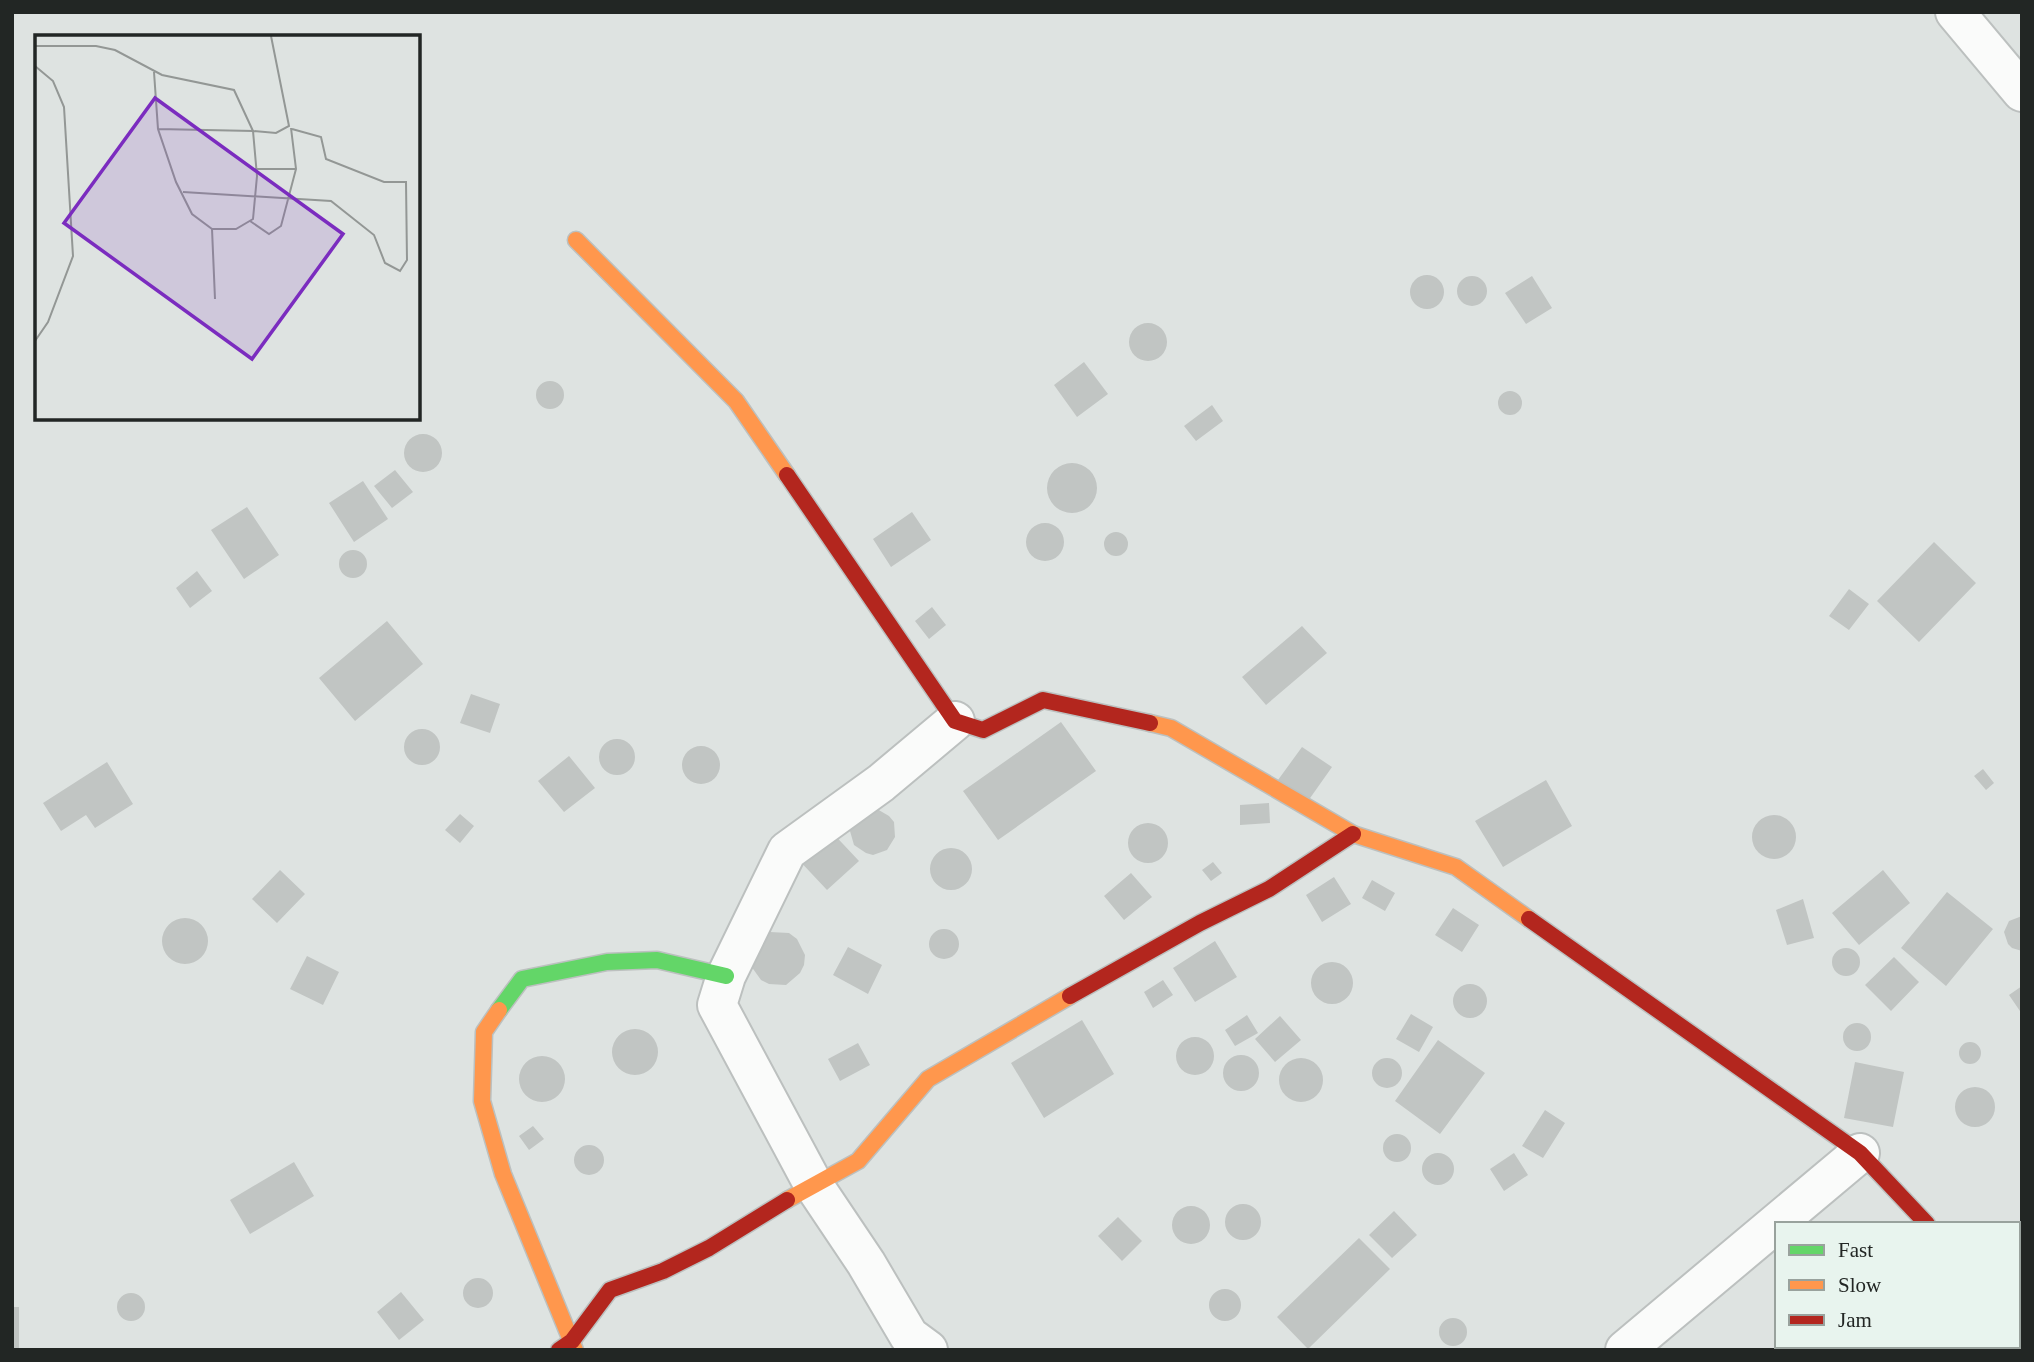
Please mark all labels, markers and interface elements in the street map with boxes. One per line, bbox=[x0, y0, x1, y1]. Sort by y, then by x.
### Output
inset map bbox=[35, 35, 420, 420]
legend bbox=[1775, 1222, 2020, 1348]
text: Fast bbox=[1838, 1238, 1873, 1262]
text: Slow bbox=[1838, 1273, 1882, 1297]
text: Jam bbox=[1838, 1308, 1872, 1332]

